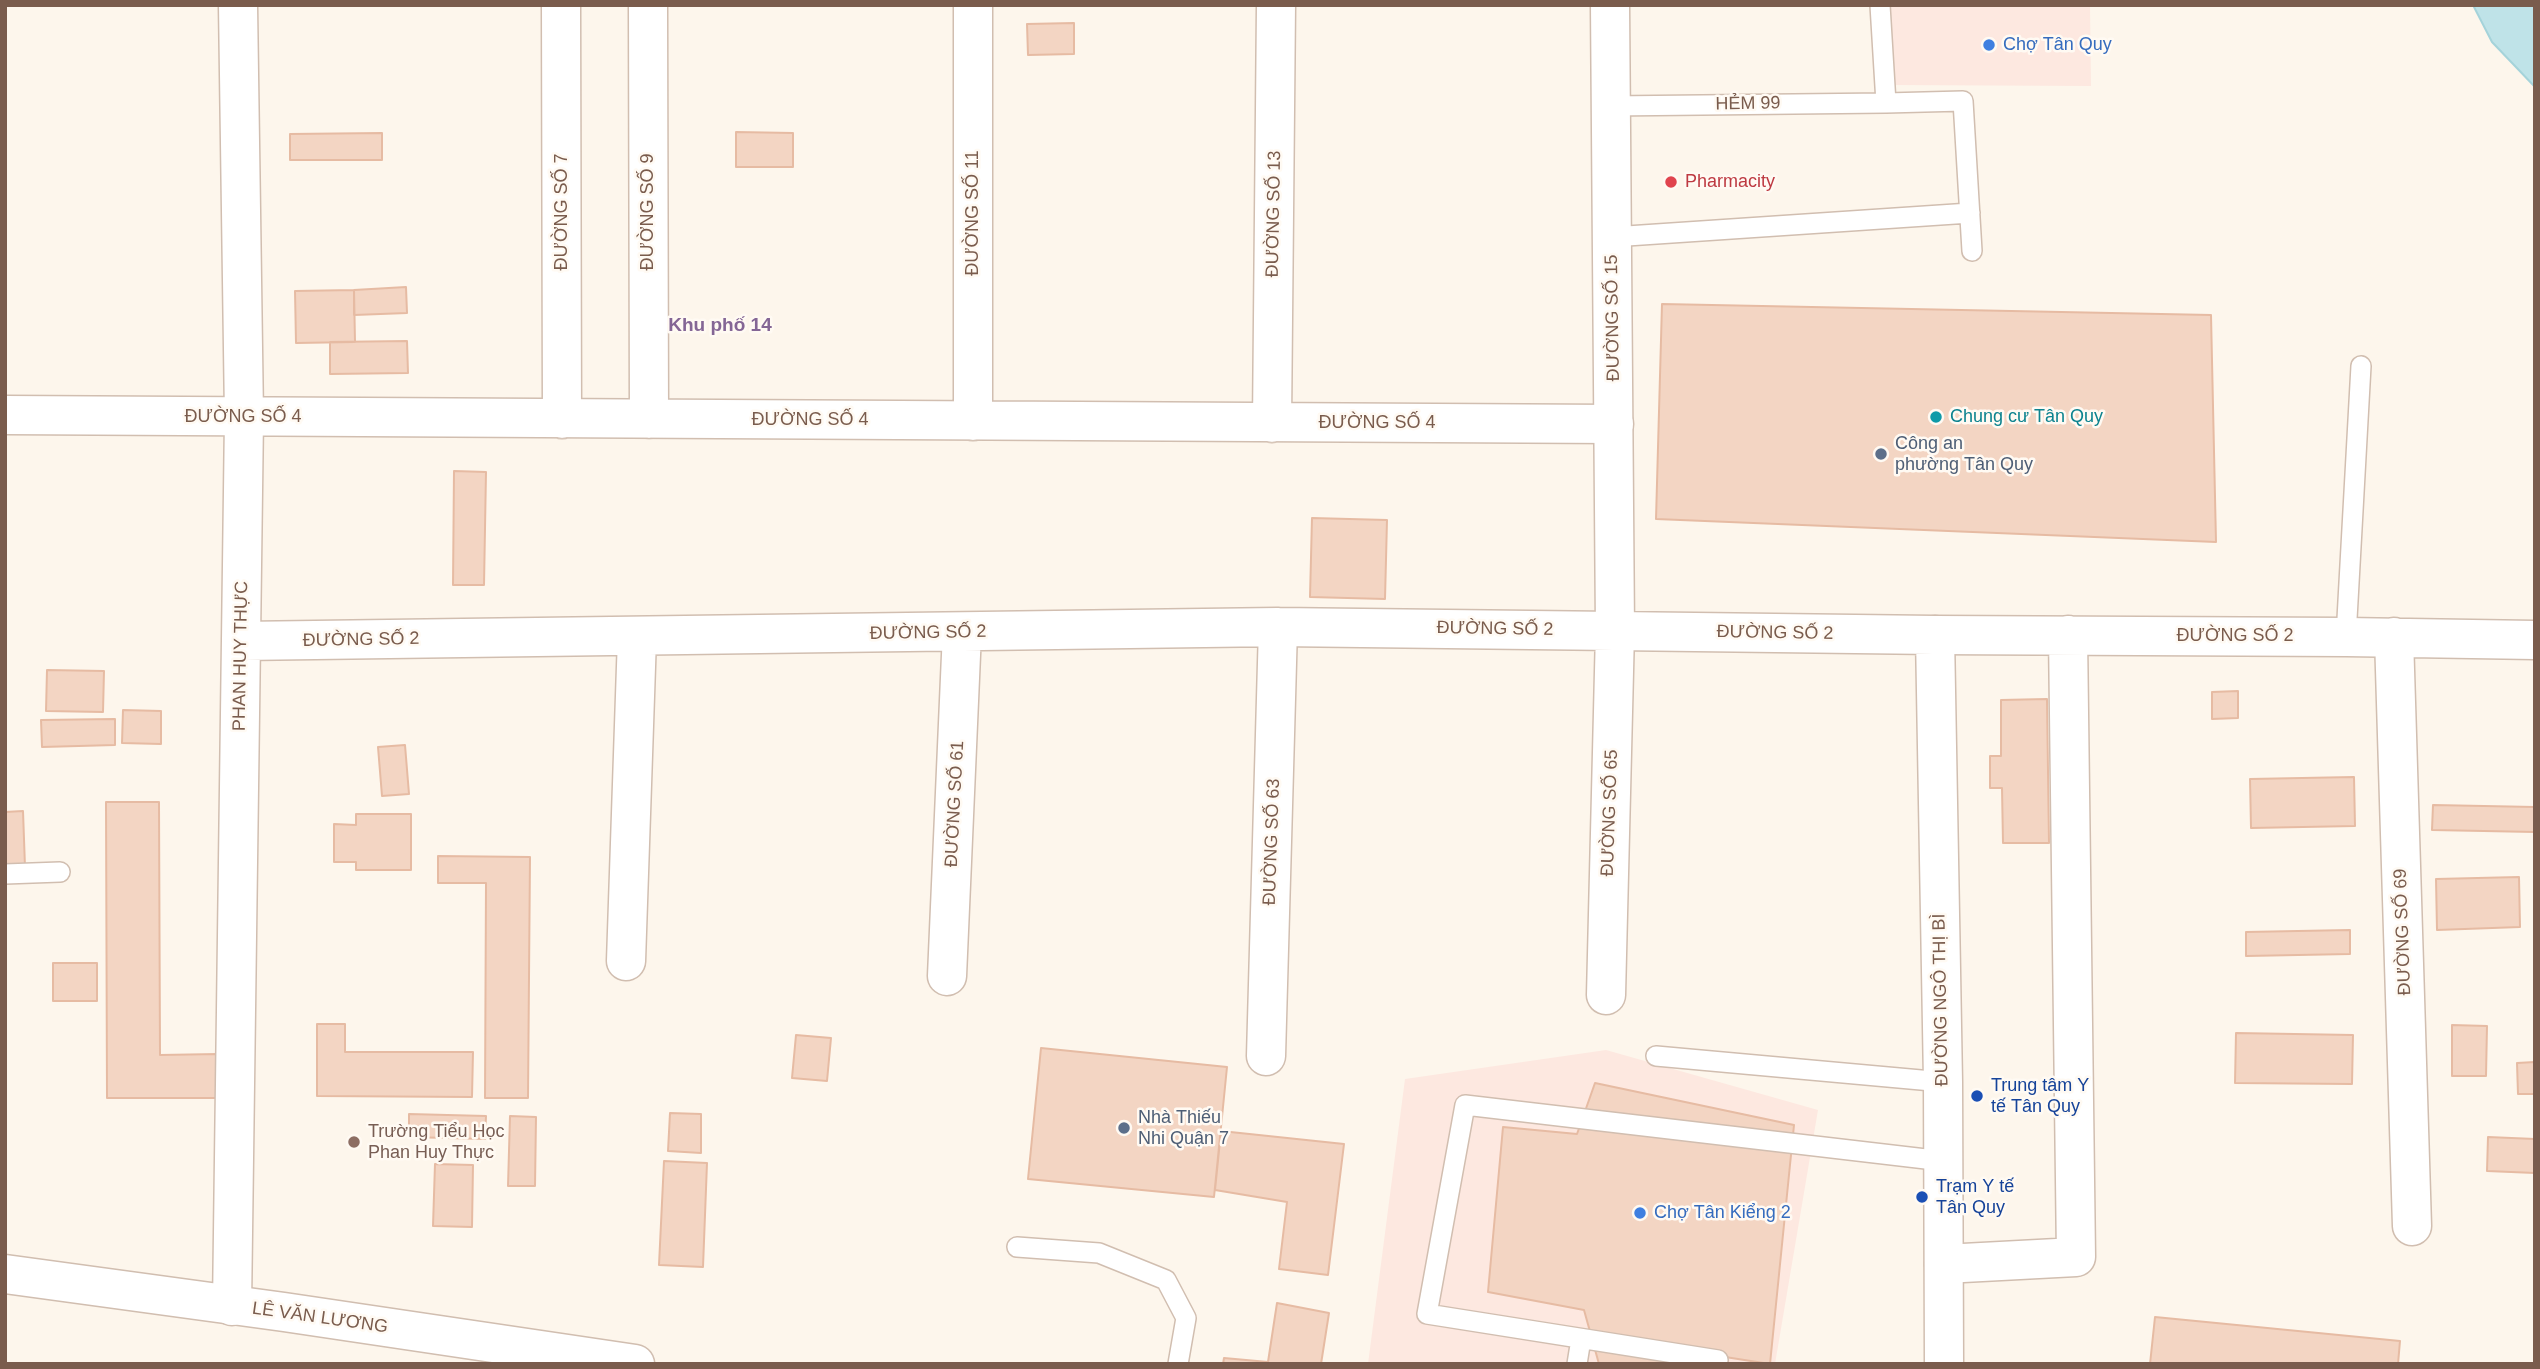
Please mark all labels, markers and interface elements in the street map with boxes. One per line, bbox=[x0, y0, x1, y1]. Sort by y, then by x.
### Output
place label: Chợ Tân Quy bbox=[2003, 34, 2112, 56]
marker: Chợ Tân Quy bbox=[1981, 37, 1997, 53]
street label: HẺM 99 bbox=[1715, 93, 1781, 115]
street label: ĐƯỜNG SỐ 11 bbox=[962, 150, 984, 276]
street label: ĐƯỜNG SỐ 13 bbox=[1262, 150, 1286, 278]
street label: ĐƯỜNG SỐ 7 bbox=[551, 154, 573, 270]
street label: ĐƯỜNG SỐ 9 bbox=[637, 154, 659, 270]
place label: Pharmacity bbox=[1685, 171, 1775, 193]
marker: Pharmacity bbox=[1663, 174, 1679, 190]
street label: ĐƯỜNG SỐ 15 bbox=[1601, 254, 1625, 382]
district label: Khu phố 14 bbox=[668, 315, 772, 337]
street label: ĐƯỜNG SỐ 4 bbox=[185, 406, 301, 428]
place label: Chung cư Tân Quy bbox=[1950, 406, 2103, 428]
street label: ĐƯỜNG SỐ 4 bbox=[752, 409, 868, 431]
marker: Chung cư Tân Quy bbox=[1928, 409, 1944, 425]
street label: ĐƯỜNG SỐ 4 bbox=[1319, 412, 1435, 434]
place label: Công an phường Tân Quy bbox=[1895, 433, 2033, 476]
marker: Công an phường Tân Quy bbox=[1873, 446, 1889, 462]
street label: PHAN HUY THỰC bbox=[229, 581, 253, 731]
street label: ĐƯỜNG SỐ 2 bbox=[1436, 617, 1554, 641]
street label: ĐƯỜNG SỐ 2 bbox=[869, 621, 987, 645]
street label: ĐƯỜNG SỐ 2 bbox=[1716, 621, 1834, 645]
street label: ĐƯỜNG SỐ 2 bbox=[2177, 625, 2293, 647]
street label: ĐƯỜNG SỐ 2 bbox=[302, 628, 420, 652]
street label: ĐƯỜNG SỐ 61 bbox=[941, 740, 969, 868]
street label: ĐƯỜNG SỐ 65 bbox=[1597, 749, 1623, 877]
street label: ĐƯỜNG SỐ 63 bbox=[1259, 778, 1285, 906]
street label: ĐƯỜNG SỐ 69 bbox=[2390, 868, 2416, 996]
street label: ĐƯỜNG NGÔ THỊ BÌ bbox=[1929, 913, 1953, 1087]
place label: Trung tâm Y tế Tân Quy bbox=[1991, 1075, 2089, 1118]
marker: Trung tâm Y tế Tân Quy bbox=[1969, 1088, 1985, 1104]
place label: Nhà Thiếu Nhi Quận 7 bbox=[1138, 1107, 1229, 1150]
marker: Nhà Thiếu Nhi Quận 7 bbox=[1116, 1120, 1132, 1136]
place label: Trường Tiểu Học Phan Huy Thực bbox=[368, 1121, 505, 1164]
marker: Trường Tiểu Học Phan Huy Thực bbox=[346, 1134, 362, 1150]
place label: Trạm Y tế Tân Quy bbox=[1936, 1176, 2014, 1218]
marker: Trạm Y tế Tân Quy bbox=[1914, 1189, 1930, 1205]
place label: Chợ Tân Kiểng 2 bbox=[1654, 1202, 1791, 1224]
marker: Chợ Tân Kiểng 2 bbox=[1632, 1205, 1648, 1221]
street label: LÊ VĂN LƯƠNG bbox=[251, 1298, 389, 1338]

